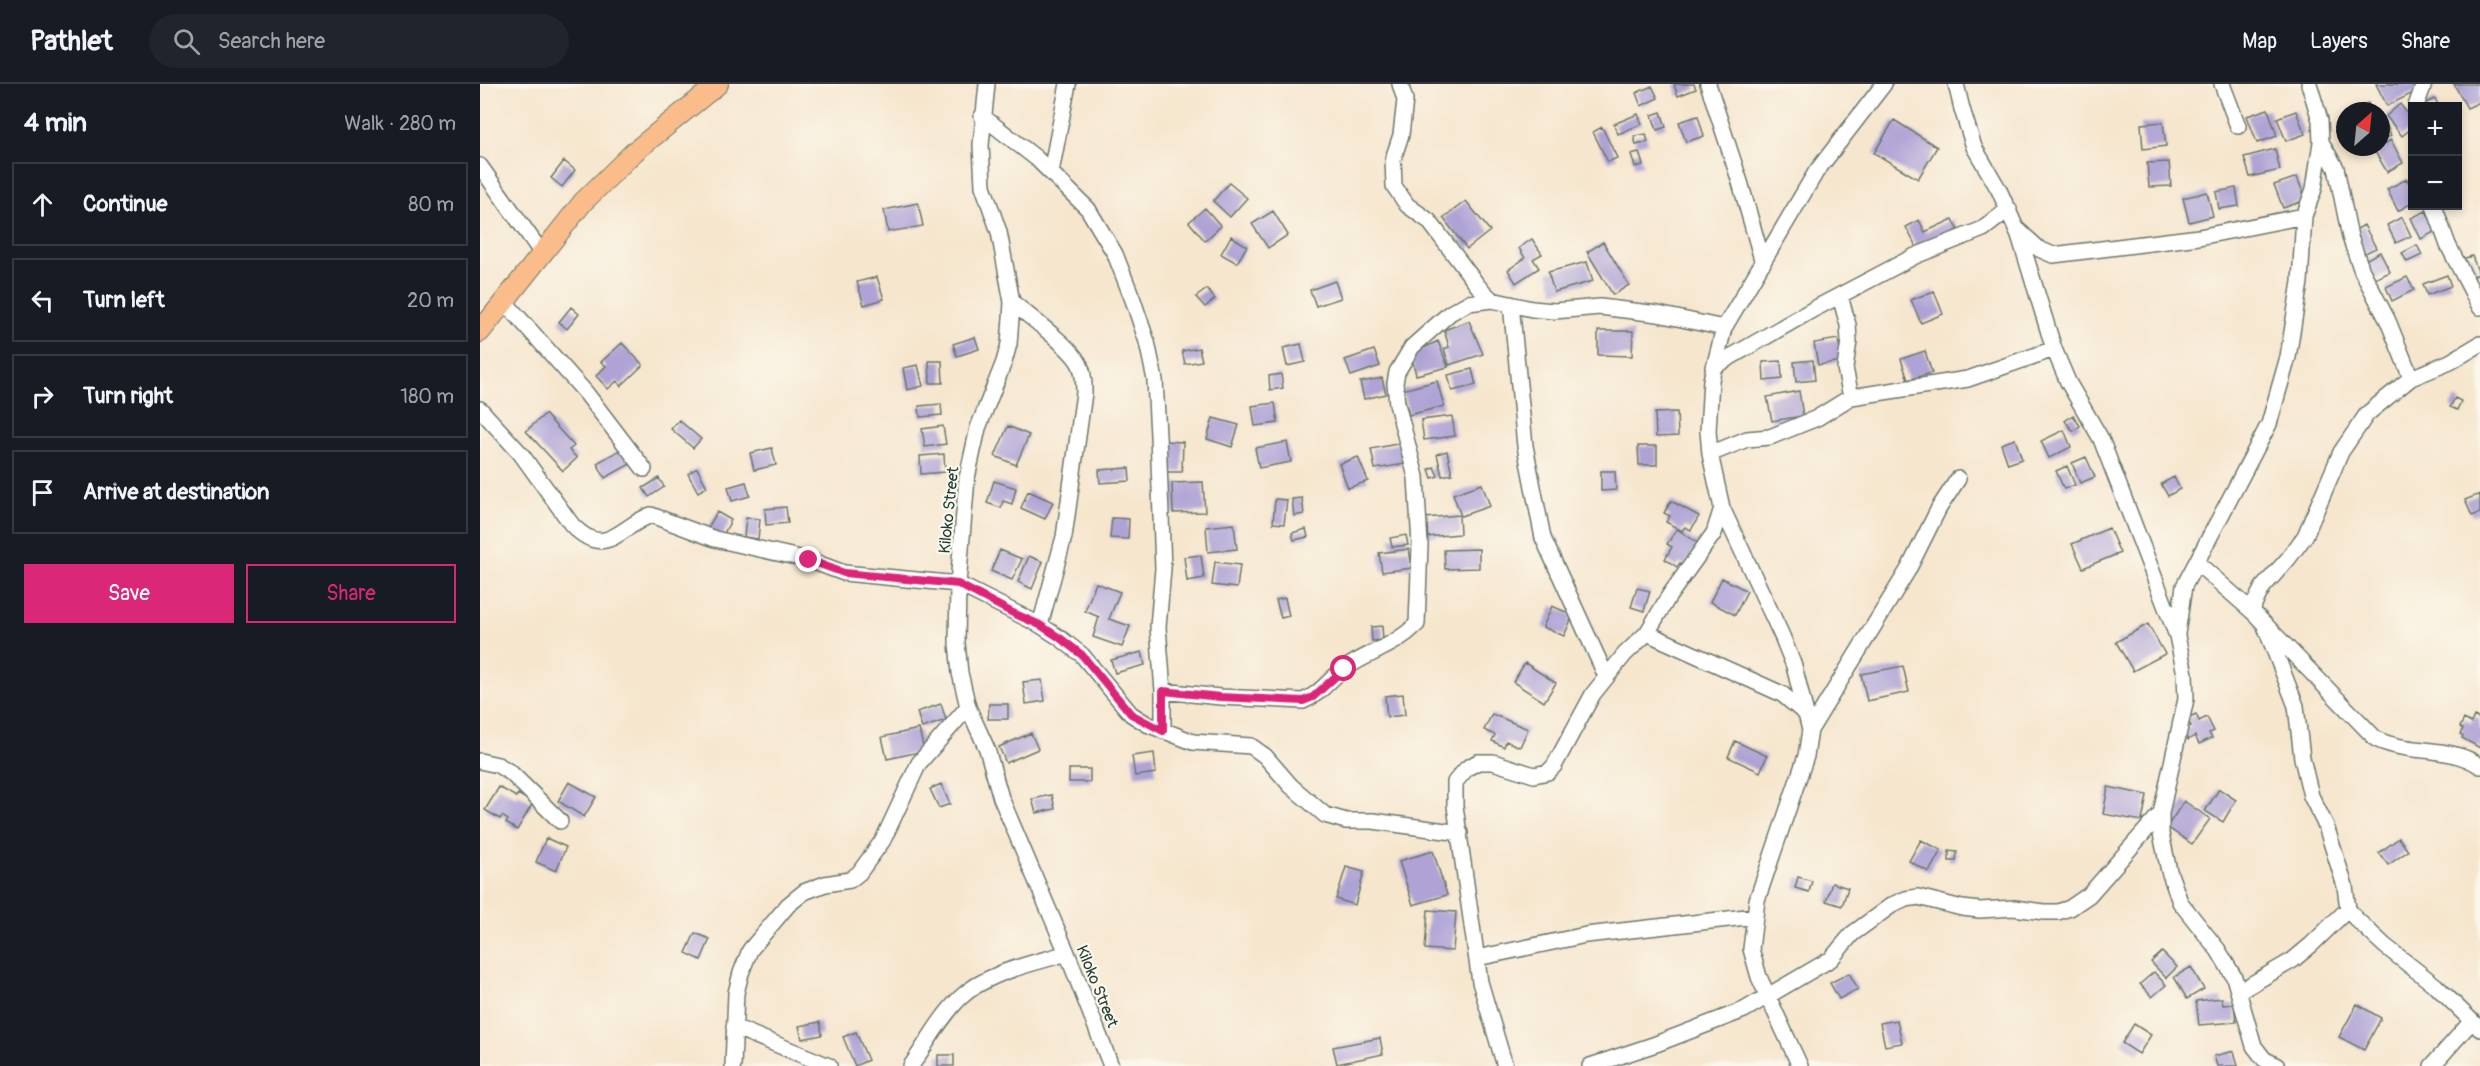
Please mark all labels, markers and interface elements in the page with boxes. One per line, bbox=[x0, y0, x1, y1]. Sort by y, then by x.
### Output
search box bbox=[149, 14, 569, 68]
text: Pathlet bbox=[30, 24, 113, 59]
icon: search bbox=[170, 25, 203, 58]
text: Search here bbox=[218, 27, 325, 55]
text: Map bbox=[2242, 28, 2277, 55]
text: Layers bbox=[2310, 28, 2368, 55]
text: Share bbox=[2401, 28, 2450, 55]
north arrow bbox=[2336, 102, 2390, 156]
map controls bbox=[2408, 102, 2462, 210]
button: + bbox=[2408, 102, 2462, 156]
text: 4 min bbox=[24, 107, 87, 139]
text: Walk · 280 m bbox=[344, 111, 456, 136]
button: − bbox=[2408, 156, 2462, 210]
icon: ahead bbox=[26, 188, 59, 221]
text: Continue bbox=[83, 190, 167, 218]
text: 80 m bbox=[408, 192, 454, 217]
icon: left bbox=[26, 284, 59, 317]
text: Turn left bbox=[83, 286, 165, 314]
text: 20 m bbox=[407, 288, 454, 313]
icon: right bbox=[26, 380, 59, 413]
text: Turn right bbox=[83, 382, 173, 410]
text: 180 m bbox=[400, 384, 454, 409]
street label: Kiloko Street bbox=[935, 465, 964, 554]
icon: arrive bbox=[26, 476, 59, 509]
text: Arrive at destination bbox=[83, 478, 269, 506]
route end bbox=[795, 546, 821, 572]
button: Save bbox=[24, 564, 234, 623]
button: Share bbox=[246, 564, 456, 623]
route start bbox=[1330, 655, 1356, 681]
street label: Kiloko Street bbox=[1071, 942, 1123, 1031]

